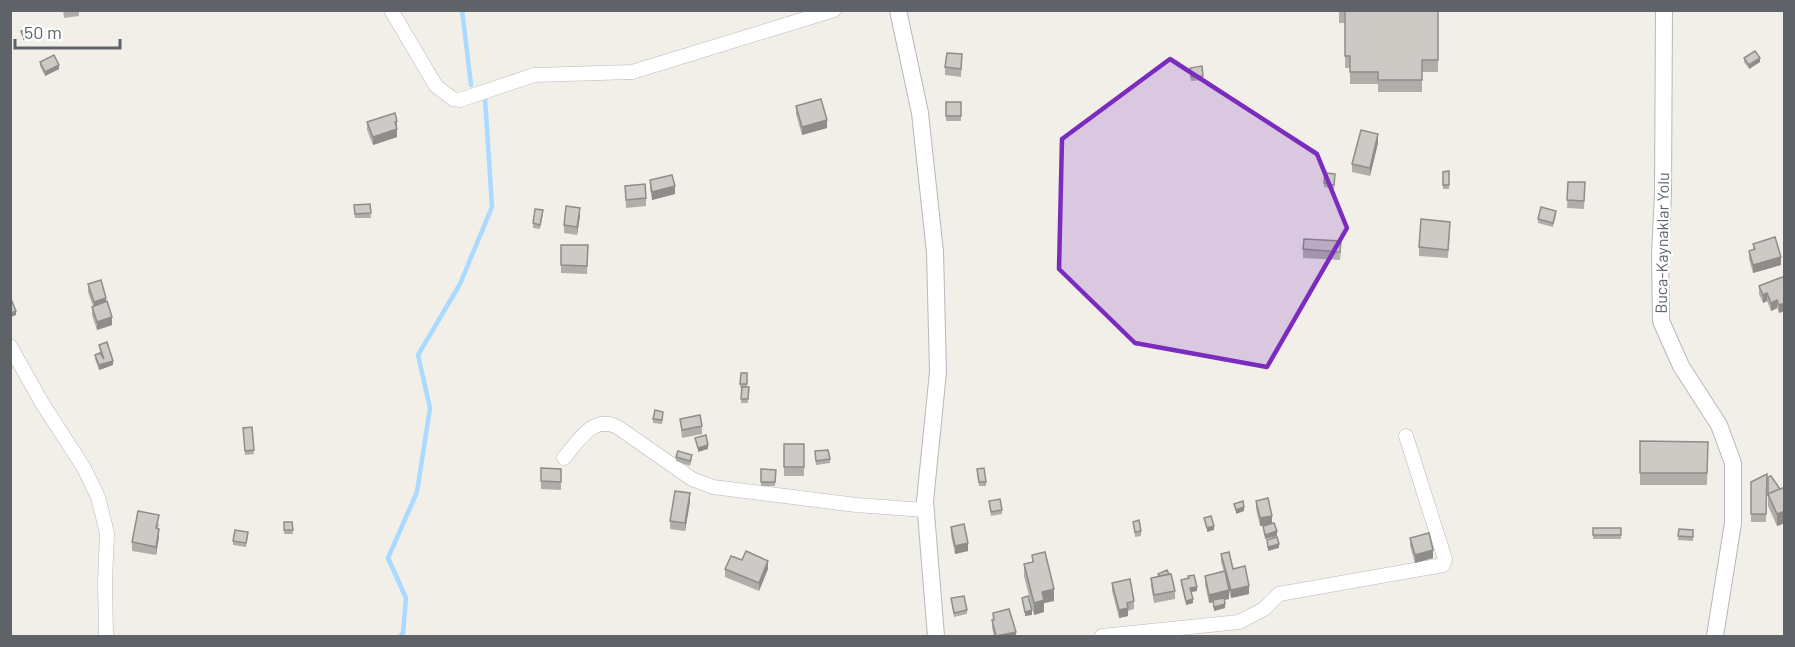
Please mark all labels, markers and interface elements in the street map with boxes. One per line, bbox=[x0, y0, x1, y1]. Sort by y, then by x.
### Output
scale bar bbox=[15, 12, 120, 50]
text: 50 m bbox=[24, 21, 62, 43]
street label: Buca-Kaynaklar Yolu bbox=[1651, 172, 1672, 314]

